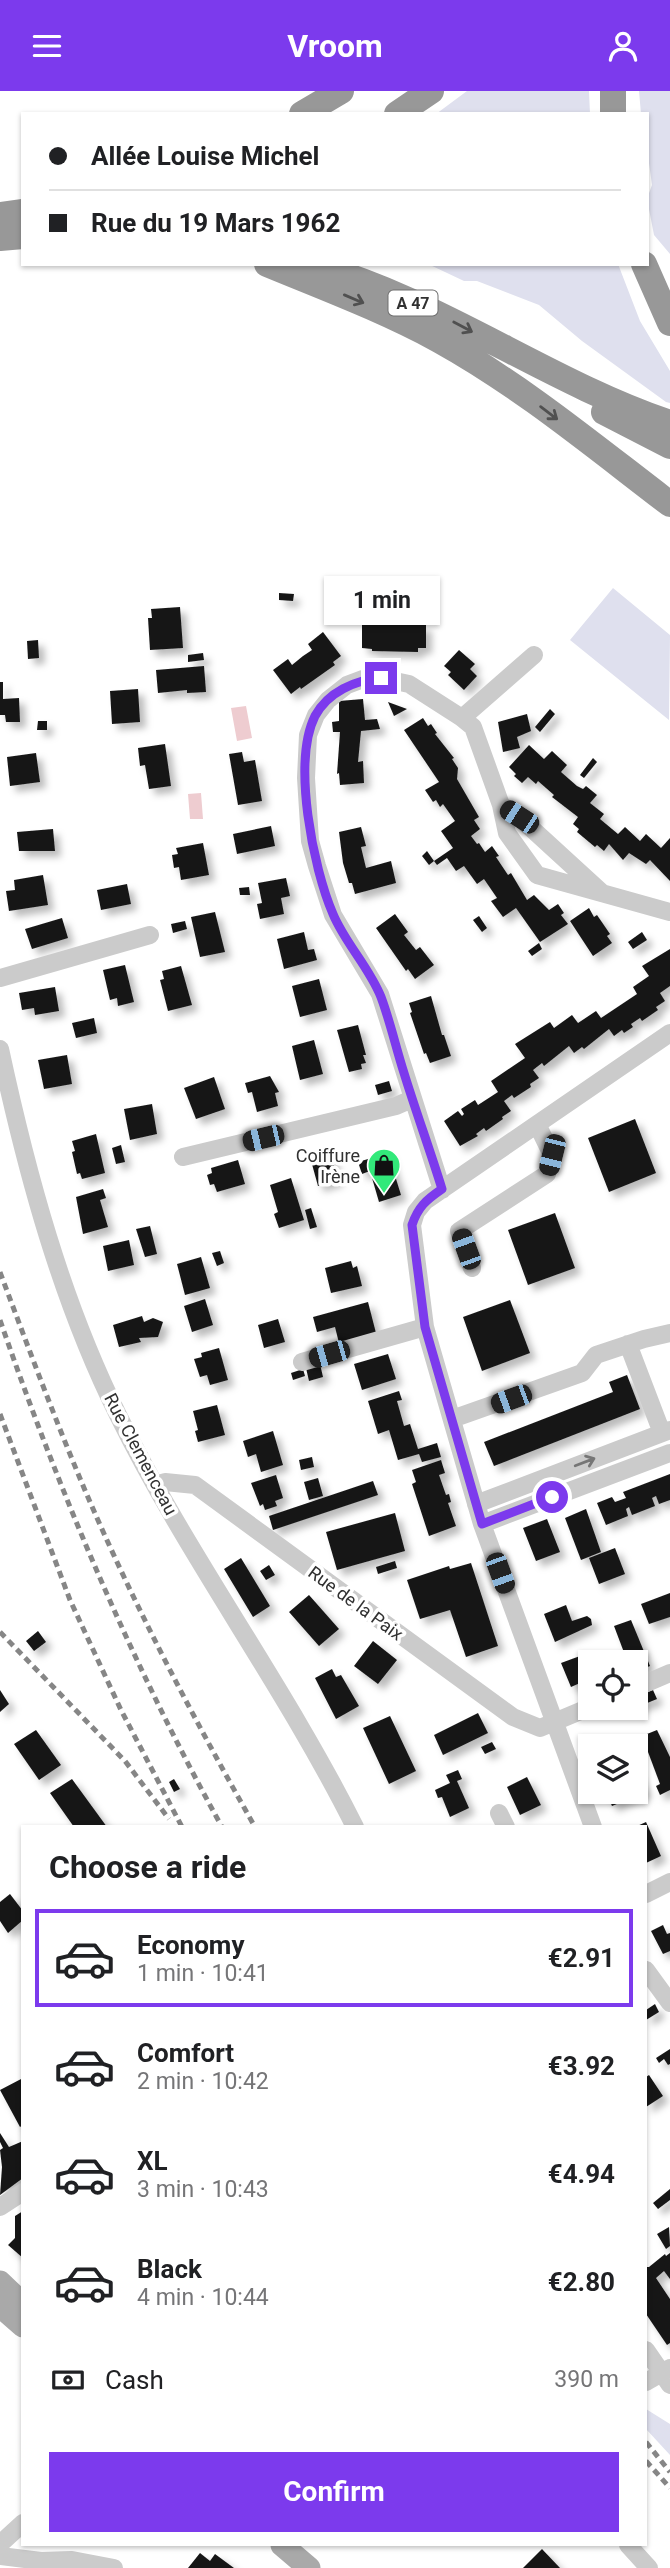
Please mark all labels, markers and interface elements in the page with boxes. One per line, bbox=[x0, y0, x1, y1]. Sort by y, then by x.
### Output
icon: menu bbox=[28, 27, 66, 65]
text: Vroom bbox=[287, 27, 383, 65]
icon: person bbox=[604, 27, 642, 65]
text: Allée Louise Michel bbox=[91, 141, 320, 171]
text: Rue du 19 Mars 1962 bbox=[91, 208, 340, 238]
road number: A 47 bbox=[388, 291, 438, 315]
one-way arrow bbox=[342, 293, 364, 306]
one-way arrow bbox=[452, 321, 473, 335]
one-way arrow bbox=[540, 405, 559, 420]
callout: 1 min bbox=[323, 577, 439, 625]
text: 1 min bbox=[353, 587, 411, 614]
route end bbox=[365, 662, 397, 694]
car bbox=[496, 797, 543, 837]
car bbox=[241, 1123, 286, 1153]
car bbox=[537, 1132, 568, 1178]
place label: Coiffure Irène bbox=[296, 1145, 360, 1187]
shop icon: Coiffure Irène bbox=[365, 1146, 403, 1195]
car bbox=[449, 1226, 484, 1272]
car bbox=[306, 1338, 353, 1370]
car bbox=[488, 1382, 535, 1416]
street label: Rue Clemenceau bbox=[100, 1390, 182, 1518]
one-way arrow bbox=[574, 1455, 596, 1467]
route start bbox=[536, 1481, 568, 1513]
car bbox=[483, 1550, 518, 1596]
street label: Rue de la Paix bbox=[304, 1562, 408, 1644]
map controls bbox=[578, 1650, 648, 1804]
button: locate bbox=[578, 1650, 648, 1720]
button: layers bbox=[578, 1734, 648, 1804]
text: Choose a ride bbox=[49, 1848, 246, 1886]
icon: car bbox=[53, 1927, 116, 1990]
text: Economy bbox=[137, 1930, 244, 1960]
text: €2.91 bbox=[548, 1943, 615, 1973]
text: 1 min · 10:41 bbox=[137, 1960, 269, 1987]
icon: car bbox=[53, 2035, 116, 2098]
text: Comfort bbox=[137, 2038, 234, 2068]
text: €3.92 bbox=[548, 2051, 615, 2081]
text: 2 min · 10:42 bbox=[137, 2068, 269, 2095]
icon: car bbox=[53, 2143, 116, 2206]
text: XL bbox=[137, 2146, 168, 2176]
text: €4.94 bbox=[548, 2159, 615, 2189]
text: 3 min · 10:43 bbox=[137, 2176, 269, 2203]
icon: car bbox=[53, 2251, 116, 2314]
text: Black bbox=[137, 2254, 202, 2284]
text: €2.80 bbox=[548, 2267, 615, 2297]
text: 4 min · 10:44 bbox=[137, 2284, 269, 2311]
icon: cash bbox=[49, 2361, 87, 2399]
text: Cash bbox=[105, 2365, 164, 2395]
text: 390 m bbox=[554, 2366, 619, 2393]
button: Confirm bbox=[49, 2452, 619, 2532]

